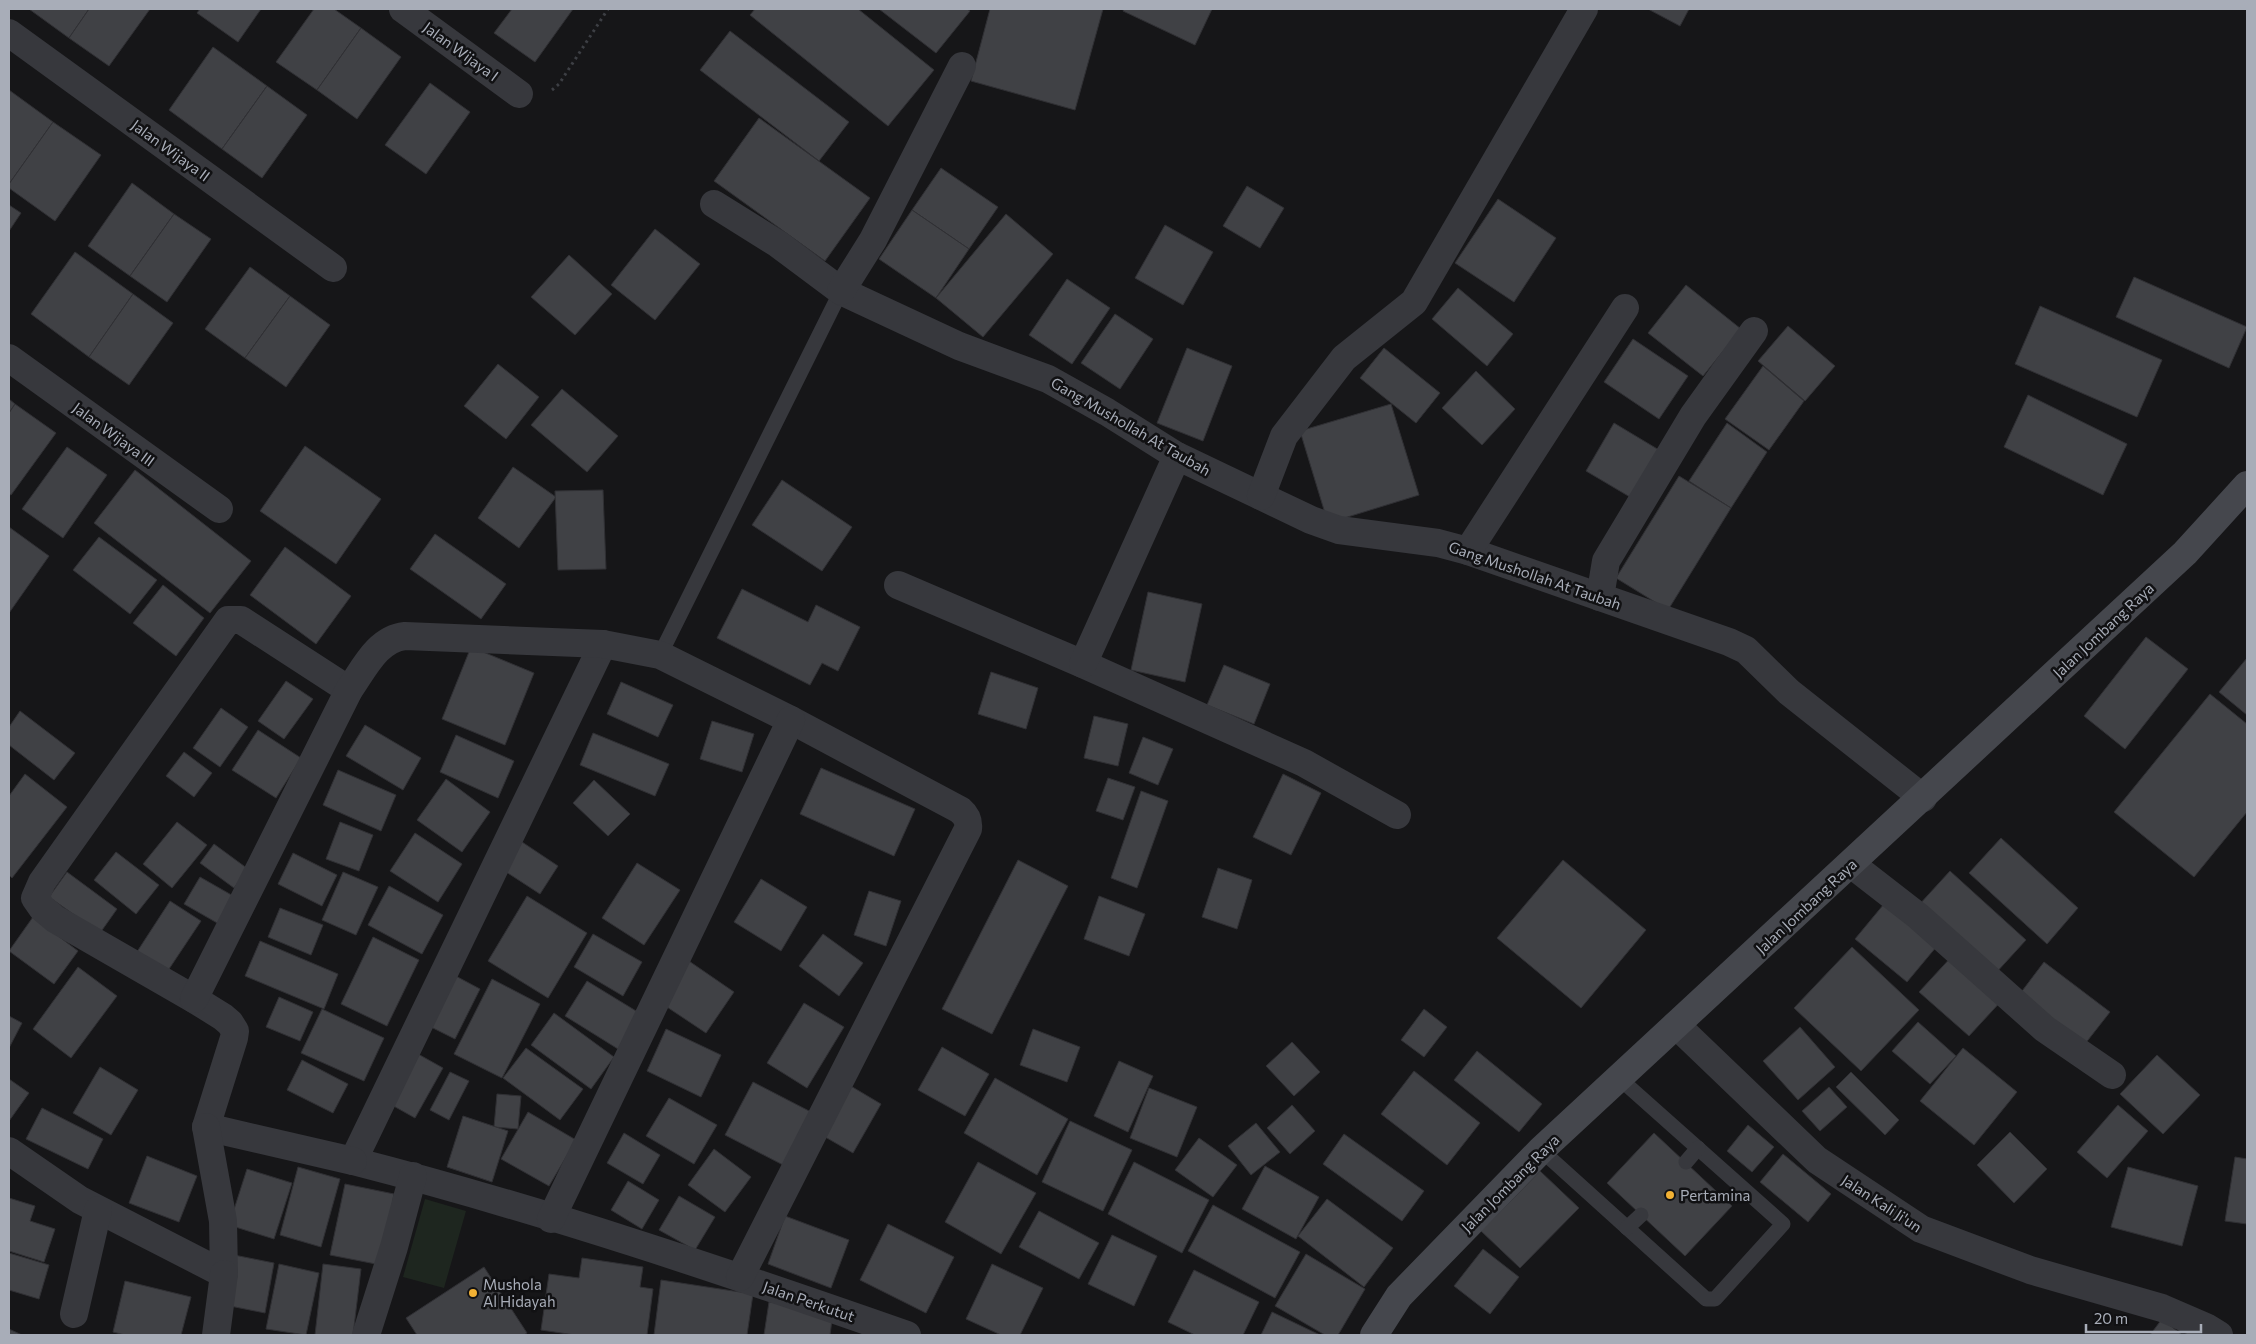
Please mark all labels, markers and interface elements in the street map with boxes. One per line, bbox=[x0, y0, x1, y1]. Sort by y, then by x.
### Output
street label: Jalan Wijaya I bbox=[420, 18, 502, 84]
street label: Jalan Wijaya II bbox=[128, 115, 214, 185]
street label: Gang Mushollah At Taubah bbox=[1048, 373, 1214, 479]
street label: Jalan Wijaya III bbox=[70, 398, 158, 470]
street label: Gang Mushollah At Taubah bbox=[1446, 537, 1624, 613]
street label: Jalan Jombang Raya bbox=[2049, 579, 2157, 681]
street label: Jalan Jombang Raya bbox=[1752, 855, 1860, 957]
street label: Jalan Jombang Raya bbox=[1457, 1130, 1563, 1236]
street label: Jalan Kali Ji'un bbox=[1839, 1170, 1925, 1236]
place label: Pertamina bbox=[1680, 1186, 1750, 1204]
marker: Pertamina bbox=[1664, 1189, 1676, 1201]
place label: Mushola Al Hidayah bbox=[483, 1275, 556, 1310]
street label: Jalan Perkutut bbox=[761, 1277, 857, 1325]
marker: Mushola Al Hidayah bbox=[467, 1287, 479, 1299]
scale bar bbox=[2086, 1302, 2201, 1334]
text: 20 m bbox=[2094, 1309, 2128, 1327]

